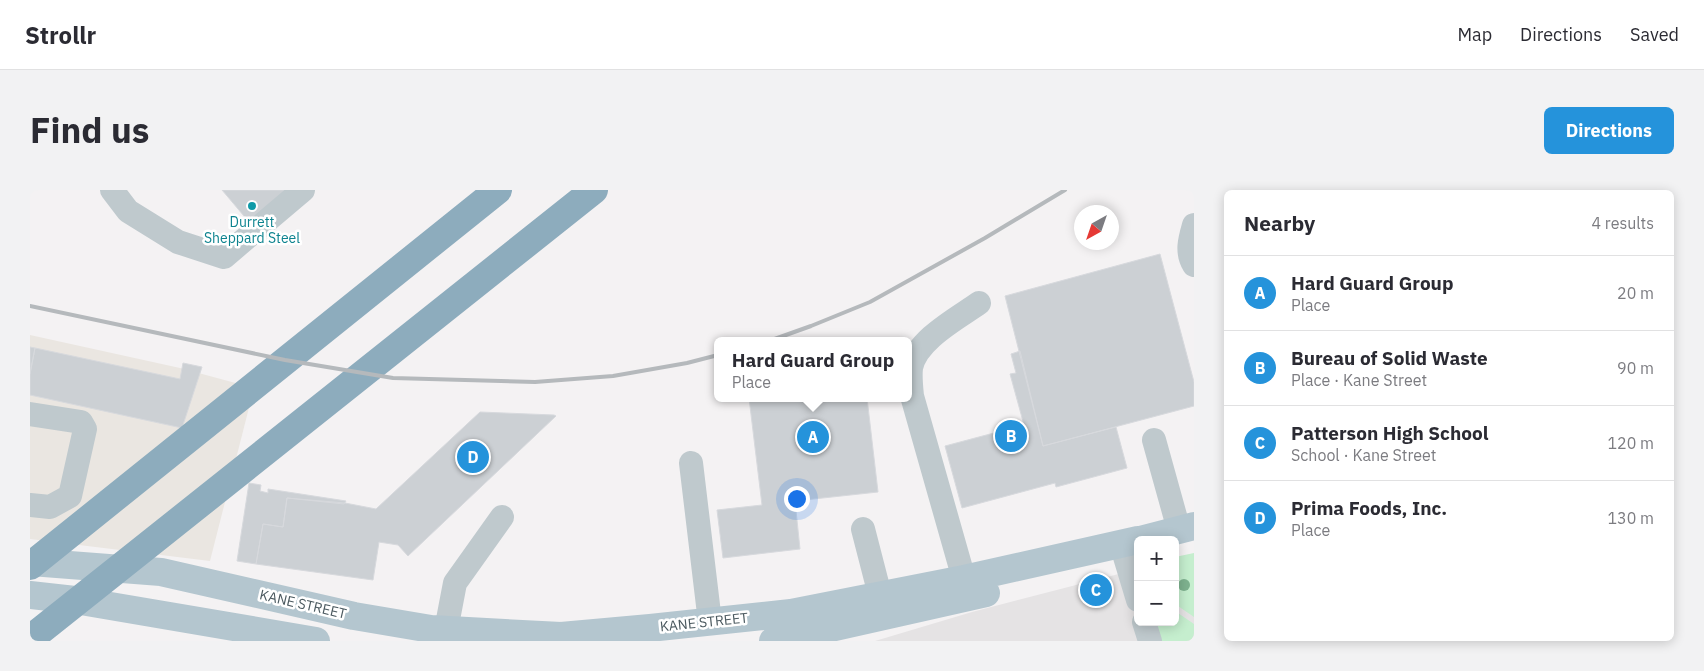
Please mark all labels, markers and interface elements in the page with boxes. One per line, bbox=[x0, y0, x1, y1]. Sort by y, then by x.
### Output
text: Strollr bbox=[25, 19, 96, 51]
text: Map bbox=[1457, 23, 1492, 46]
text: Directions bbox=[1520, 23, 1602, 46]
text: Saved bbox=[1630, 23, 1679, 46]
text: Find us bbox=[30, 107, 149, 153]
button: Directions bbox=[1544, 107, 1674, 154]
marker: Durrett Sheppard Steel bbox=[246, 200, 258, 212]
north arrow bbox=[1074, 205, 1119, 250]
text: Nearby bbox=[1244, 209, 1315, 237]
place label: Durrett Sheppard Steel bbox=[204, 213, 300, 247]
text: 4 results bbox=[1591, 213, 1654, 233]
text: Hard Guard Group bbox=[1291, 271, 1453, 295]
text: A bbox=[1255, 283, 1265, 303]
text: 20 m bbox=[1617, 283, 1654, 303]
text: Place bbox=[1291, 295, 1330, 315]
popup bbox=[714, 337, 912, 402]
text: Bureau of Solid Waste bbox=[1291, 346, 1488, 370]
text: Hard Guard Group bbox=[732, 348, 894, 372]
text: B bbox=[1255, 358, 1265, 378]
text: 90 m bbox=[1617, 358, 1654, 378]
text: Place · Kane Street bbox=[1291, 370, 1427, 390]
text: Place bbox=[732, 372, 771, 392]
pin: B bbox=[995, 417, 1027, 455]
pin: A bbox=[797, 418, 829, 456]
text: Patterson High School bbox=[1291, 421, 1488, 445]
text: C bbox=[1255, 433, 1265, 453]
text: 120 m bbox=[1607, 433, 1654, 453]
pin: D bbox=[457, 438, 489, 476]
text: School · Kane Street bbox=[1291, 445, 1436, 465]
your location bbox=[784, 486, 810, 512]
text: Prima Foods, Inc. bbox=[1291, 496, 1447, 520]
text: D bbox=[1254, 508, 1266, 528]
text: 130 m bbox=[1607, 508, 1654, 528]
text: Place bbox=[1291, 520, 1330, 540]
map controls bbox=[1134, 536, 1179, 626]
button: + bbox=[1134, 536, 1179, 581]
pin: C bbox=[1080, 571, 1112, 609]
button: − bbox=[1134, 581, 1179, 626]
street label: KANE STREET bbox=[258, 585, 348, 623]
street label: KANE STREET bbox=[659, 608, 749, 636]

